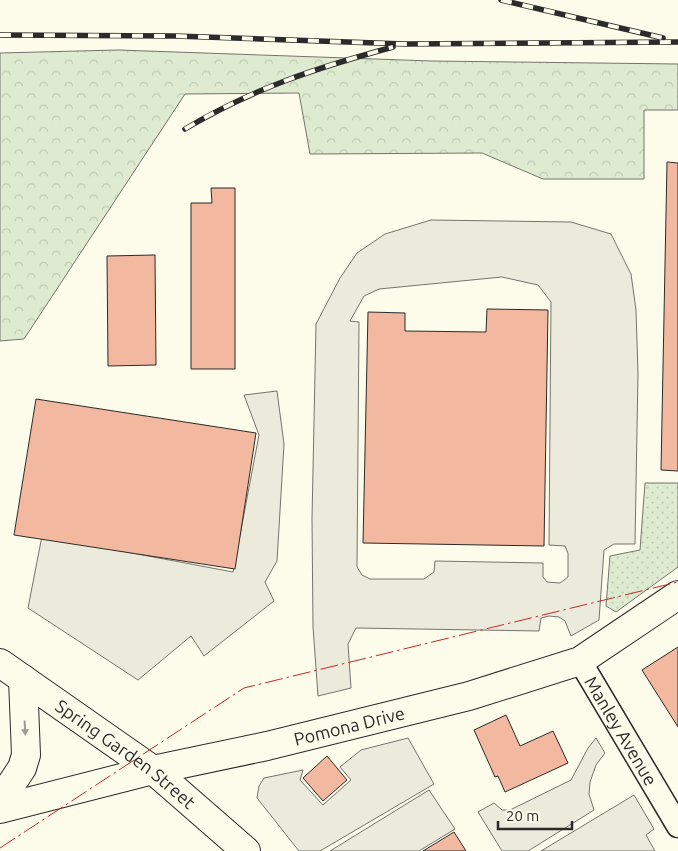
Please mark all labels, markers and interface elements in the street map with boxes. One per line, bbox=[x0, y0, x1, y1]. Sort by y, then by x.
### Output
street label: Manley Avenue bbox=[581, 673, 661, 789]
street label: Spring Garden Street bbox=[52, 695, 199, 812]
street label: Pomona Drive bbox=[292, 702, 407, 749]
one-way arrow bbox=[21, 720, 29, 736]
scale bar bbox=[498, 798, 572, 830]
text: 20 m bbox=[506, 807, 539, 824]

